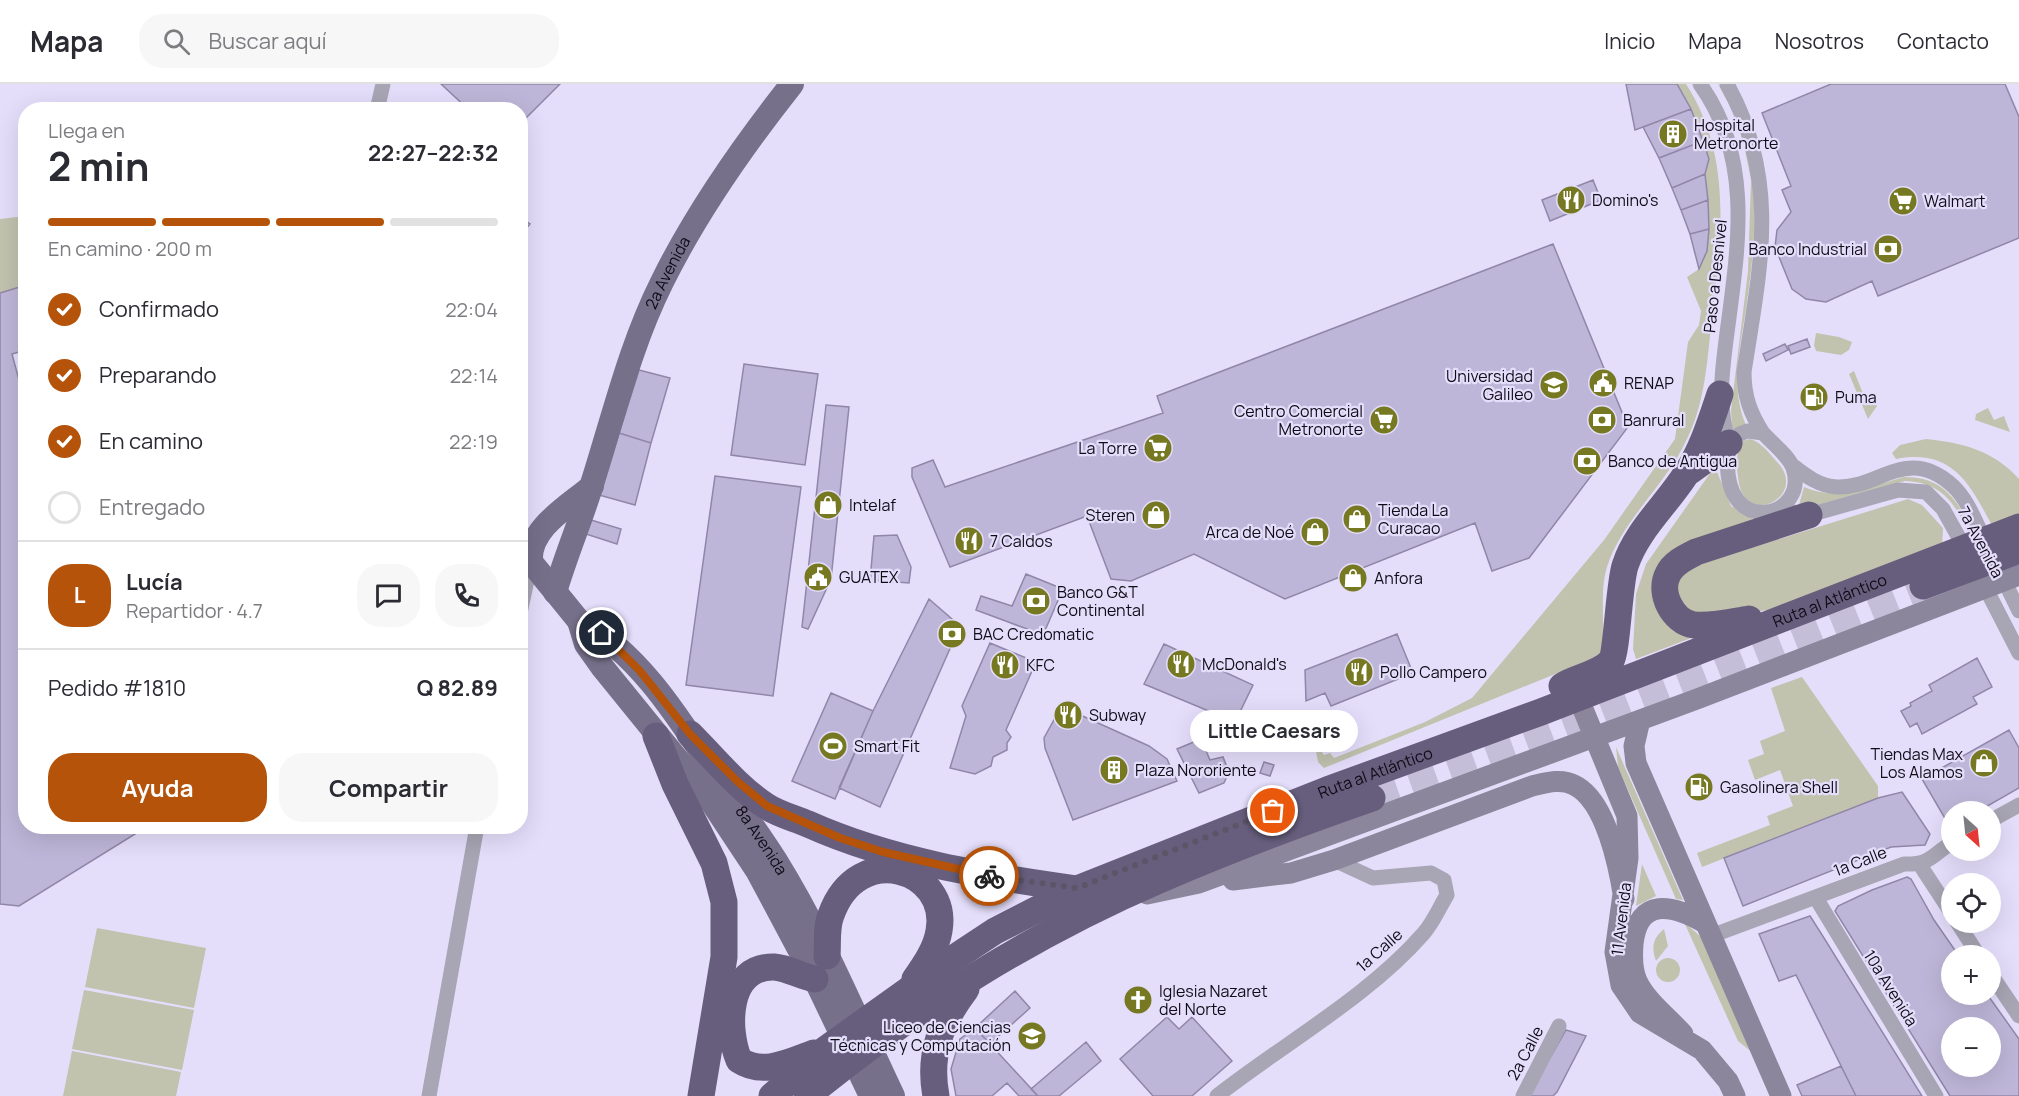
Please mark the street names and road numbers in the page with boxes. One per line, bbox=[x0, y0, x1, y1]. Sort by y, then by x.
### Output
street label: Paso a Desnivel bbox=[1698, 218, 1732, 334]
street label: 2a Avenida bbox=[640, 232, 695, 313]
street label: 7a Avenida bbox=[1953, 502, 2009, 582]
street label: Ruta al Atlántico bbox=[1769, 568, 1890, 632]
street label: Ruta al Atlántico bbox=[1315, 741, 1436, 804]
street label: 8a Avenida bbox=[730, 801, 793, 879]
street label: 1a Calle bbox=[1830, 841, 1890, 881]
street label: 11 Avenida bbox=[1606, 881, 1636, 957]
street label: 1a Calle bbox=[1351, 923, 1407, 977]
street label: 10a Avenida bbox=[1859, 946, 1923, 1030]
street label: 2a Calle bbox=[1502, 1022, 1548, 1084]

